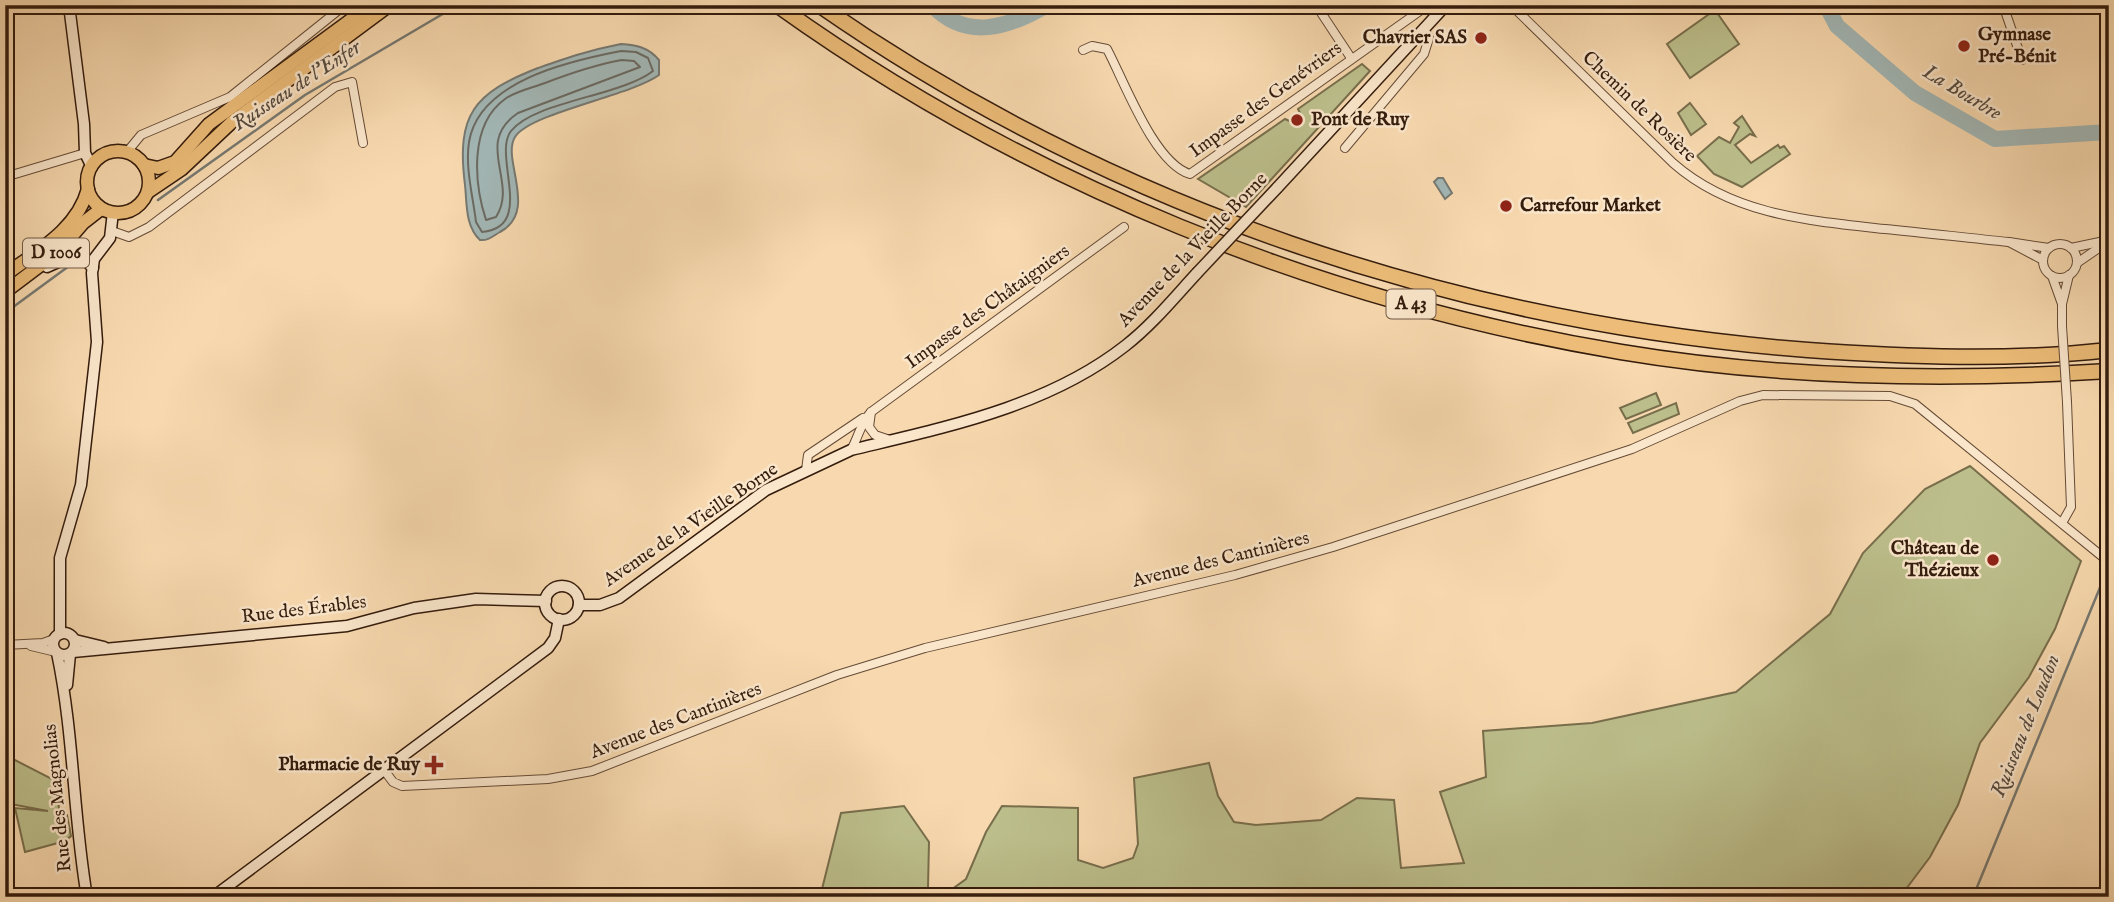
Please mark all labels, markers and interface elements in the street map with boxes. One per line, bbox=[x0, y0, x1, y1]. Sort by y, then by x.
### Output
place label: Gymnase Pré-Bénit bbox=[1978, 23, 2057, 69]
place label: Chavrier SAS bbox=[1363, 26, 1467, 50]
marker: Chavrier SAS bbox=[1473, 30, 1489, 46]
water label: Ruisseau de l'Enfer bbox=[228, 34, 367, 138]
street label: Impasse des Genévriers bbox=[1185, 37, 1347, 163]
marker: Gymnase Pré-Bénit bbox=[1956, 38, 1972, 54]
street label: Chemin de Rosière bbox=[1577, 46, 1702, 168]
water label: La Bourbre bbox=[1917, 58, 2006, 127]
place label: Pont de Ruy bbox=[1311, 108, 1410, 132]
marker: Pont de Ruy bbox=[1289, 112, 1305, 128]
street label: Avenue de la Vieille Borne bbox=[1112, 167, 1273, 333]
place label: Carrefour Market bbox=[1520, 194, 1661, 218]
marker: Carrefour Market bbox=[1498, 198, 1514, 214]
road number: D 1006 bbox=[23, 239, 89, 268]
street label: Impasse des Châtaigniers bbox=[901, 239, 1075, 375]
road number: A 43 bbox=[1386, 290, 1436, 318]
street label: Avenue de la Vieille Borne bbox=[598, 457, 783, 593]
street label: Avenue des Cantinières bbox=[1129, 526, 1312, 594]
place label: Château de Thézieux bbox=[1891, 537, 1980, 583]
marker: Château de Thézieux bbox=[1985, 552, 2001, 568]
street label: Rue des Érables bbox=[240, 589, 368, 630]
water label: Ruisseau de Loudon bbox=[1985, 651, 2067, 801]
street label: Avenue des Cantinières bbox=[586, 677, 765, 765]
street label: Rue des Magnolias bbox=[38, 723, 78, 873]
place label: Pharmacie de Ruy bbox=[278, 753, 421, 777]
marker: Pharmacie de Ruy bbox=[426, 757, 442, 773]

